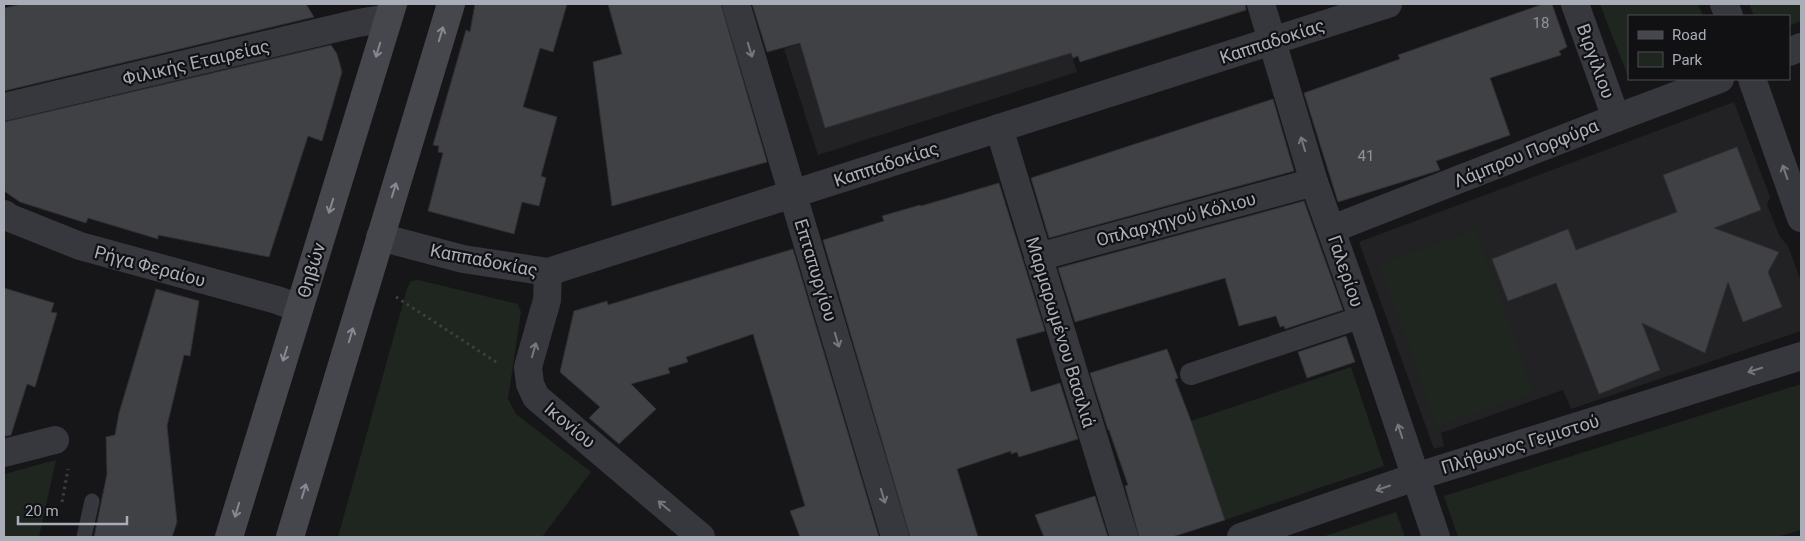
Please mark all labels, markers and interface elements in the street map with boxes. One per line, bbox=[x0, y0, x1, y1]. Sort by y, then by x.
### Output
street label: Καππαδοκίας bbox=[1217, 14, 1327, 68]
house number: 18 bbox=[1533, 14, 1549, 32]
legend bbox=[1628, 15, 1790, 80]
street label: Βιργίλιου bbox=[1573, 21, 1619, 101]
text: Road bbox=[1672, 26, 1706, 44]
one-way arrow bbox=[437, 27, 447, 43]
street label: Φιλικής Εταιρείας bbox=[121, 35, 271, 89]
one-way arrow bbox=[373, 42, 383, 58]
one-way arrow bbox=[746, 42, 756, 58]
text: Park bbox=[1672, 51, 1703, 69]
street label: Λάμπρου Πορφύρα bbox=[1451, 114, 1602, 192]
street label: Καππαδοκίας bbox=[831, 137, 941, 191]
one-way arrow bbox=[1298, 137, 1308, 153]
house number: 41 bbox=[1358, 147, 1374, 165]
one-way arrow bbox=[1780, 165, 1789, 180]
one-way arrow bbox=[390, 182, 400, 198]
street label: Οπλαρχηγού Κόλιου bbox=[1094, 188, 1258, 250]
one-way arrow bbox=[325, 197, 335, 213]
street label: Επταπυργίου bbox=[790, 216, 842, 324]
street label: Γαλερίου bbox=[1324, 232, 1368, 310]
street label: Μαρμαρωμένου Βασιλιά bbox=[1022, 234, 1100, 431]
street label: Καππαδοκίας bbox=[428, 239, 540, 281]
street label: Θηβών bbox=[293, 240, 329, 300]
street label: Ρήγα Φεραίου bbox=[92, 241, 208, 291]
one-way arrow bbox=[346, 327, 356, 343]
one-way arrow bbox=[832, 332, 842, 348]
one-way arrow bbox=[529, 343, 539, 359]
one-way arrow bbox=[280, 346, 290, 362]
one-way arrow bbox=[1747, 366, 1763, 376]
street label: Ικονίου bbox=[540, 398, 600, 452]
street label: Πλήθωνος Γεμιστού bbox=[1438, 410, 1602, 478]
one-way arrow bbox=[1395, 424, 1404, 439]
one-way arrow bbox=[299, 483, 309, 499]
one-way arrow bbox=[1376, 484, 1391, 493]
one-way arrow bbox=[879, 488, 889, 504]
scale bar bbox=[18, 494, 126, 526]
one-way arrow bbox=[658, 500, 671, 511]
one-way arrow bbox=[232, 501, 242, 517]
text: 20 m bbox=[25, 502, 59, 520]

